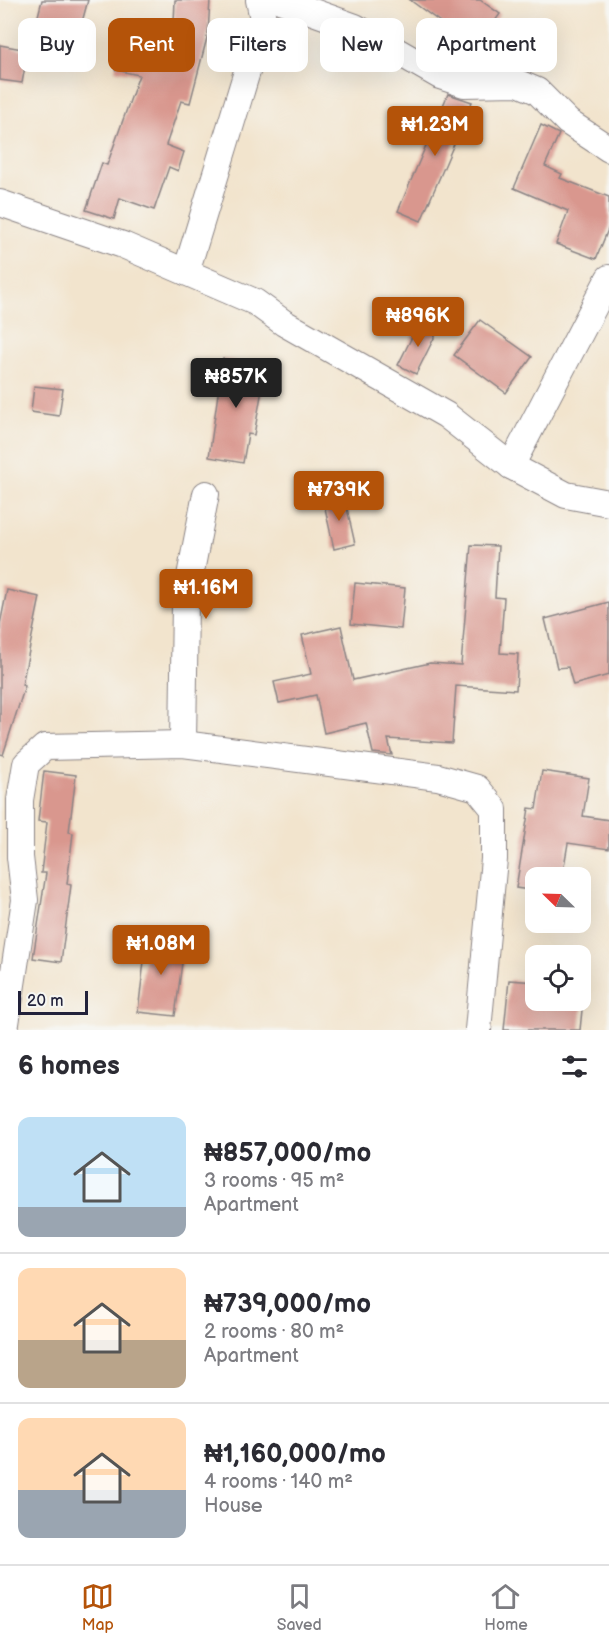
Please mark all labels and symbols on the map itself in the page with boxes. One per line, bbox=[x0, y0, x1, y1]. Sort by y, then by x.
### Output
pin: ₦1.23M bbox=[386, 106, 484, 157]
pin: ₦896K bbox=[376, 297, 460, 348]
pin: ₦857K bbox=[194, 358, 278, 409]
pin: ₦739K bbox=[297, 471, 381, 522]
pin: ₦1.16M bbox=[157, 569, 255, 620]
north arrow bbox=[525, 867, 591, 933]
pin: ₦1.08M bbox=[112, 925, 210, 976]
scale bar bbox=[18, 988, 88, 1016]

